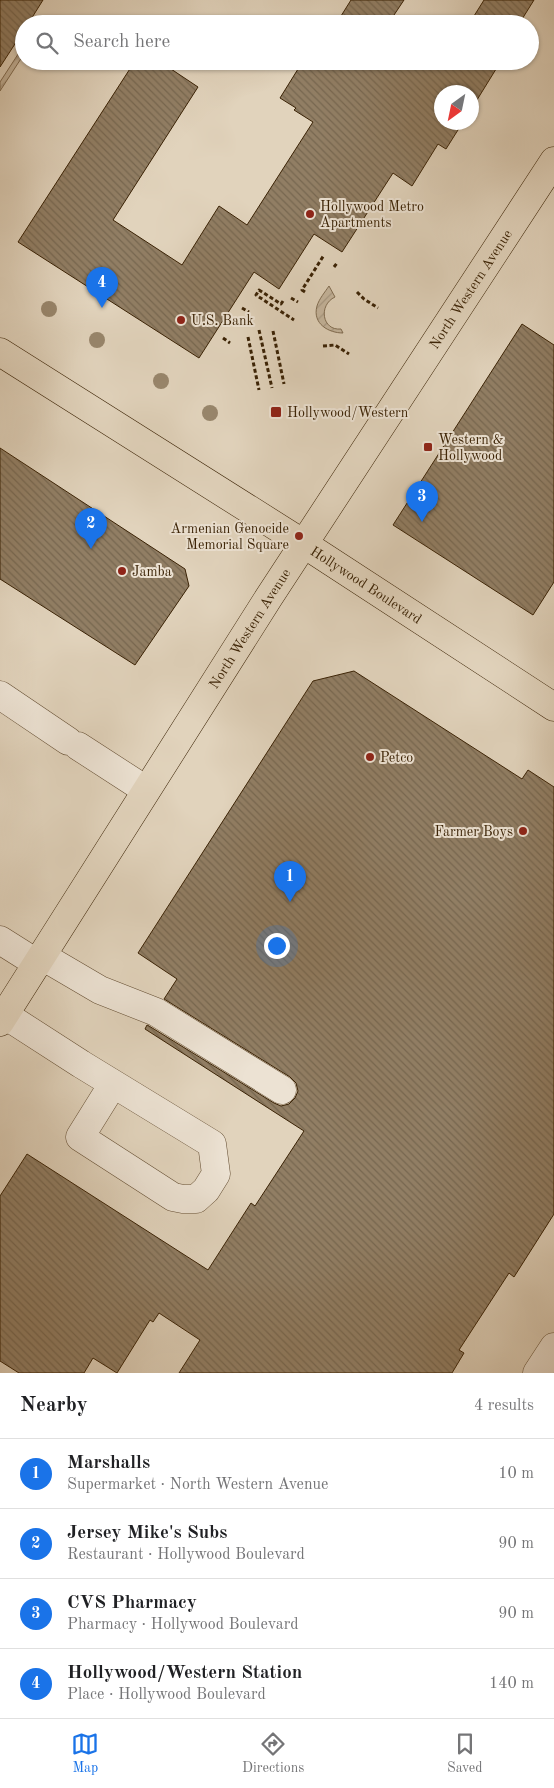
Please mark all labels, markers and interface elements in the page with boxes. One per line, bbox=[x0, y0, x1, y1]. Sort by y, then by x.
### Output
search box bbox=[15, 15, 539, 70]
icon: search bbox=[33, 29, 61, 57]
text: Search here bbox=[73, 33, 170, 52]
north arrow bbox=[434, 85, 479, 130]
place label: Hollywood Metro Apartments bbox=[320, 200, 424, 230]
marker: Hollywood Metro Apartments bbox=[304, 208, 316, 220]
street label: North Western Avenue bbox=[427, 227, 515, 352]
pin: 4 bbox=[86, 267, 118, 308]
marker: U.S. Bank bbox=[175, 314, 187, 326]
place label: U.S. Bank bbox=[191, 314, 254, 328]
marker: Hollywood/Western bbox=[269, 405, 283, 419]
place label: Hollywood/Western bbox=[287, 406, 409, 420]
place label: Western & Hollywood bbox=[438, 433, 504, 463]
marker: Western & Hollywood bbox=[422, 441, 434, 453]
pin: 3 bbox=[406, 481, 438, 522]
pin: 2 bbox=[75, 508, 107, 549]
place label: Armenian Genocide Memorial Square bbox=[171, 522, 289, 552]
marker: Armenian Genocide Memorial Square bbox=[293, 530, 305, 542]
street label: Hollywood Boulevard bbox=[308, 544, 424, 627]
marker: Jamba bbox=[116, 565, 128, 577]
place label: Jamba bbox=[132, 565, 172, 579]
street label: North Western Avenue bbox=[207, 566, 294, 691]
marker: Petco bbox=[364, 751, 376, 763]
place label: Petco bbox=[380, 751, 413, 765]
place label: Farmer Boys bbox=[434, 825, 513, 839]
marker: Farmer Boys bbox=[517, 825, 529, 837]
pin: 1 bbox=[274, 861, 306, 902]
your location bbox=[264, 933, 290, 959]
text: Nearby bbox=[20, 1395, 88, 1416]
text: 4 results bbox=[474, 1398, 534, 1414]
text: Marshalls bbox=[67, 1454, 150, 1473]
text: 1 bbox=[31, 1466, 41, 1482]
text: 10 m bbox=[498, 1466, 534, 1482]
text: Supermarket · North Western Avenue bbox=[67, 1477, 328, 1493]
text: Jersey Mike's Subs bbox=[67, 1524, 228, 1543]
text: 2 bbox=[31, 1536, 41, 1552]
text: 90 m bbox=[498, 1536, 534, 1552]
text: Restaurant · Hollywood Boulevard bbox=[67, 1547, 305, 1563]
text: CVS Pharmacy bbox=[67, 1594, 197, 1613]
text: 3 bbox=[31, 1606, 41, 1622]
text: 90 m bbox=[498, 1606, 534, 1622]
text: Pharmacy · Hollywood Boulevard bbox=[67, 1617, 299, 1633]
text: Hollywood/Western Station bbox=[67, 1664, 302, 1683]
text: 4 bbox=[31, 1676, 41, 1692]
text: 140 m bbox=[489, 1676, 534, 1692]
text: Place · Hollywood Boulevard bbox=[67, 1687, 266, 1703]
tab: Map bbox=[71, 1730, 99, 1777]
tab: Directions bbox=[242, 1730, 304, 1777]
tab: Saved bbox=[447, 1730, 483, 1777]

